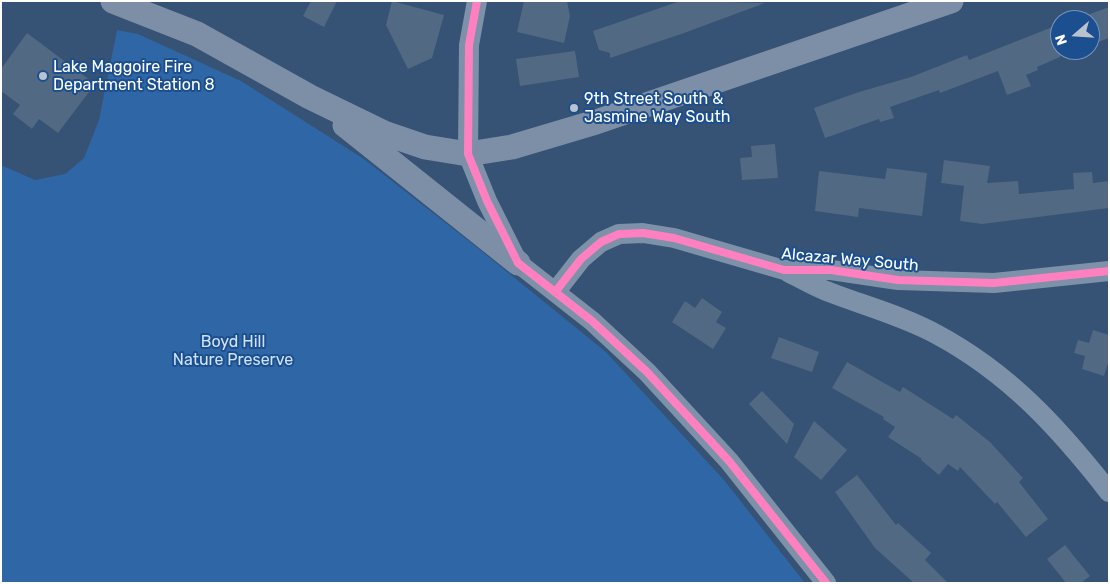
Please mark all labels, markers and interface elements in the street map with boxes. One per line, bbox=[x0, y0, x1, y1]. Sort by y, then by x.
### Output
north arrow bbox=[1050, 10, 1100, 60]
text: N bbox=[1052, 32, 1071, 47]
place label: Lake Maggoire Fire Department Station 8 bbox=[53, 57, 215, 95]
marker: Lake Maggoire Fire Department Station 8 bbox=[37, 70, 49, 82]
place label: 9th Street South & Jasmine Way South bbox=[584, 89, 730, 127]
marker: 9th Street South & Jasmine Way South bbox=[568, 102, 580, 114]
street label: Alcazar Way South bbox=[780, 244, 920, 276]
park label: Boyd Hill Nature Preserve bbox=[173, 332, 293, 370]

